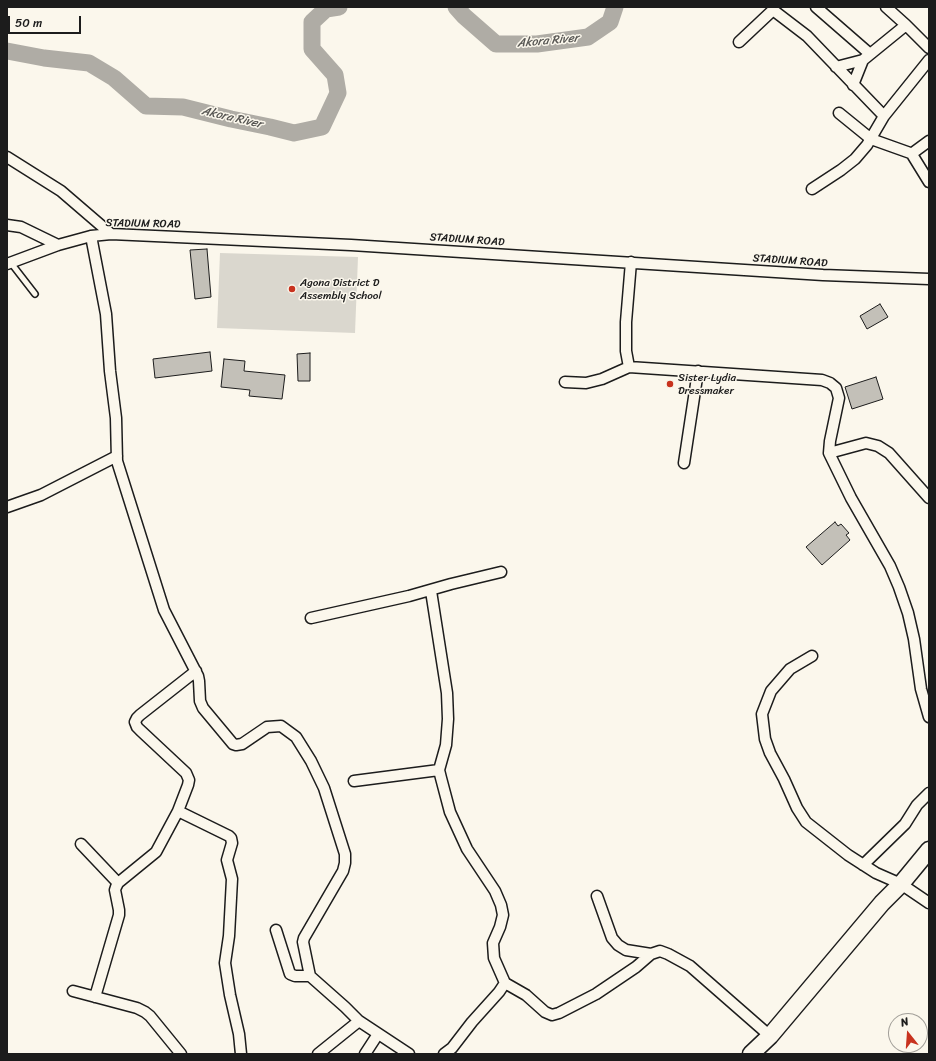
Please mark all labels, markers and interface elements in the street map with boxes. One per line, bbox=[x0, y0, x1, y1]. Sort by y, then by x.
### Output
scale bar bbox=[10, 8, 83, 34]
text: 50 m bbox=[15, 12, 42, 34]
water label: Akora River bbox=[517, 31, 579, 51]
water label: Akora River bbox=[200, 104, 264, 132]
street label: STADIUM ROAD bbox=[105, 217, 181, 231]
street label: STADIUM ROAD bbox=[429, 231, 505, 249]
street label: STADIUM ROAD bbox=[752, 252, 828, 270]
place label: Agona District D Assembly School bbox=[300, 276, 382, 302]
marker: Agona District D Assembly School bbox=[287, 284, 297, 294]
place label: Sister Lydia Dressmaker bbox=[678, 371, 736, 397]
marker: Sister Lydia Dressmaker bbox=[665, 379, 675, 389]
text: N bbox=[898, 1012, 911, 1032]
north arrow bbox=[888, 1013, 928, 1053]

